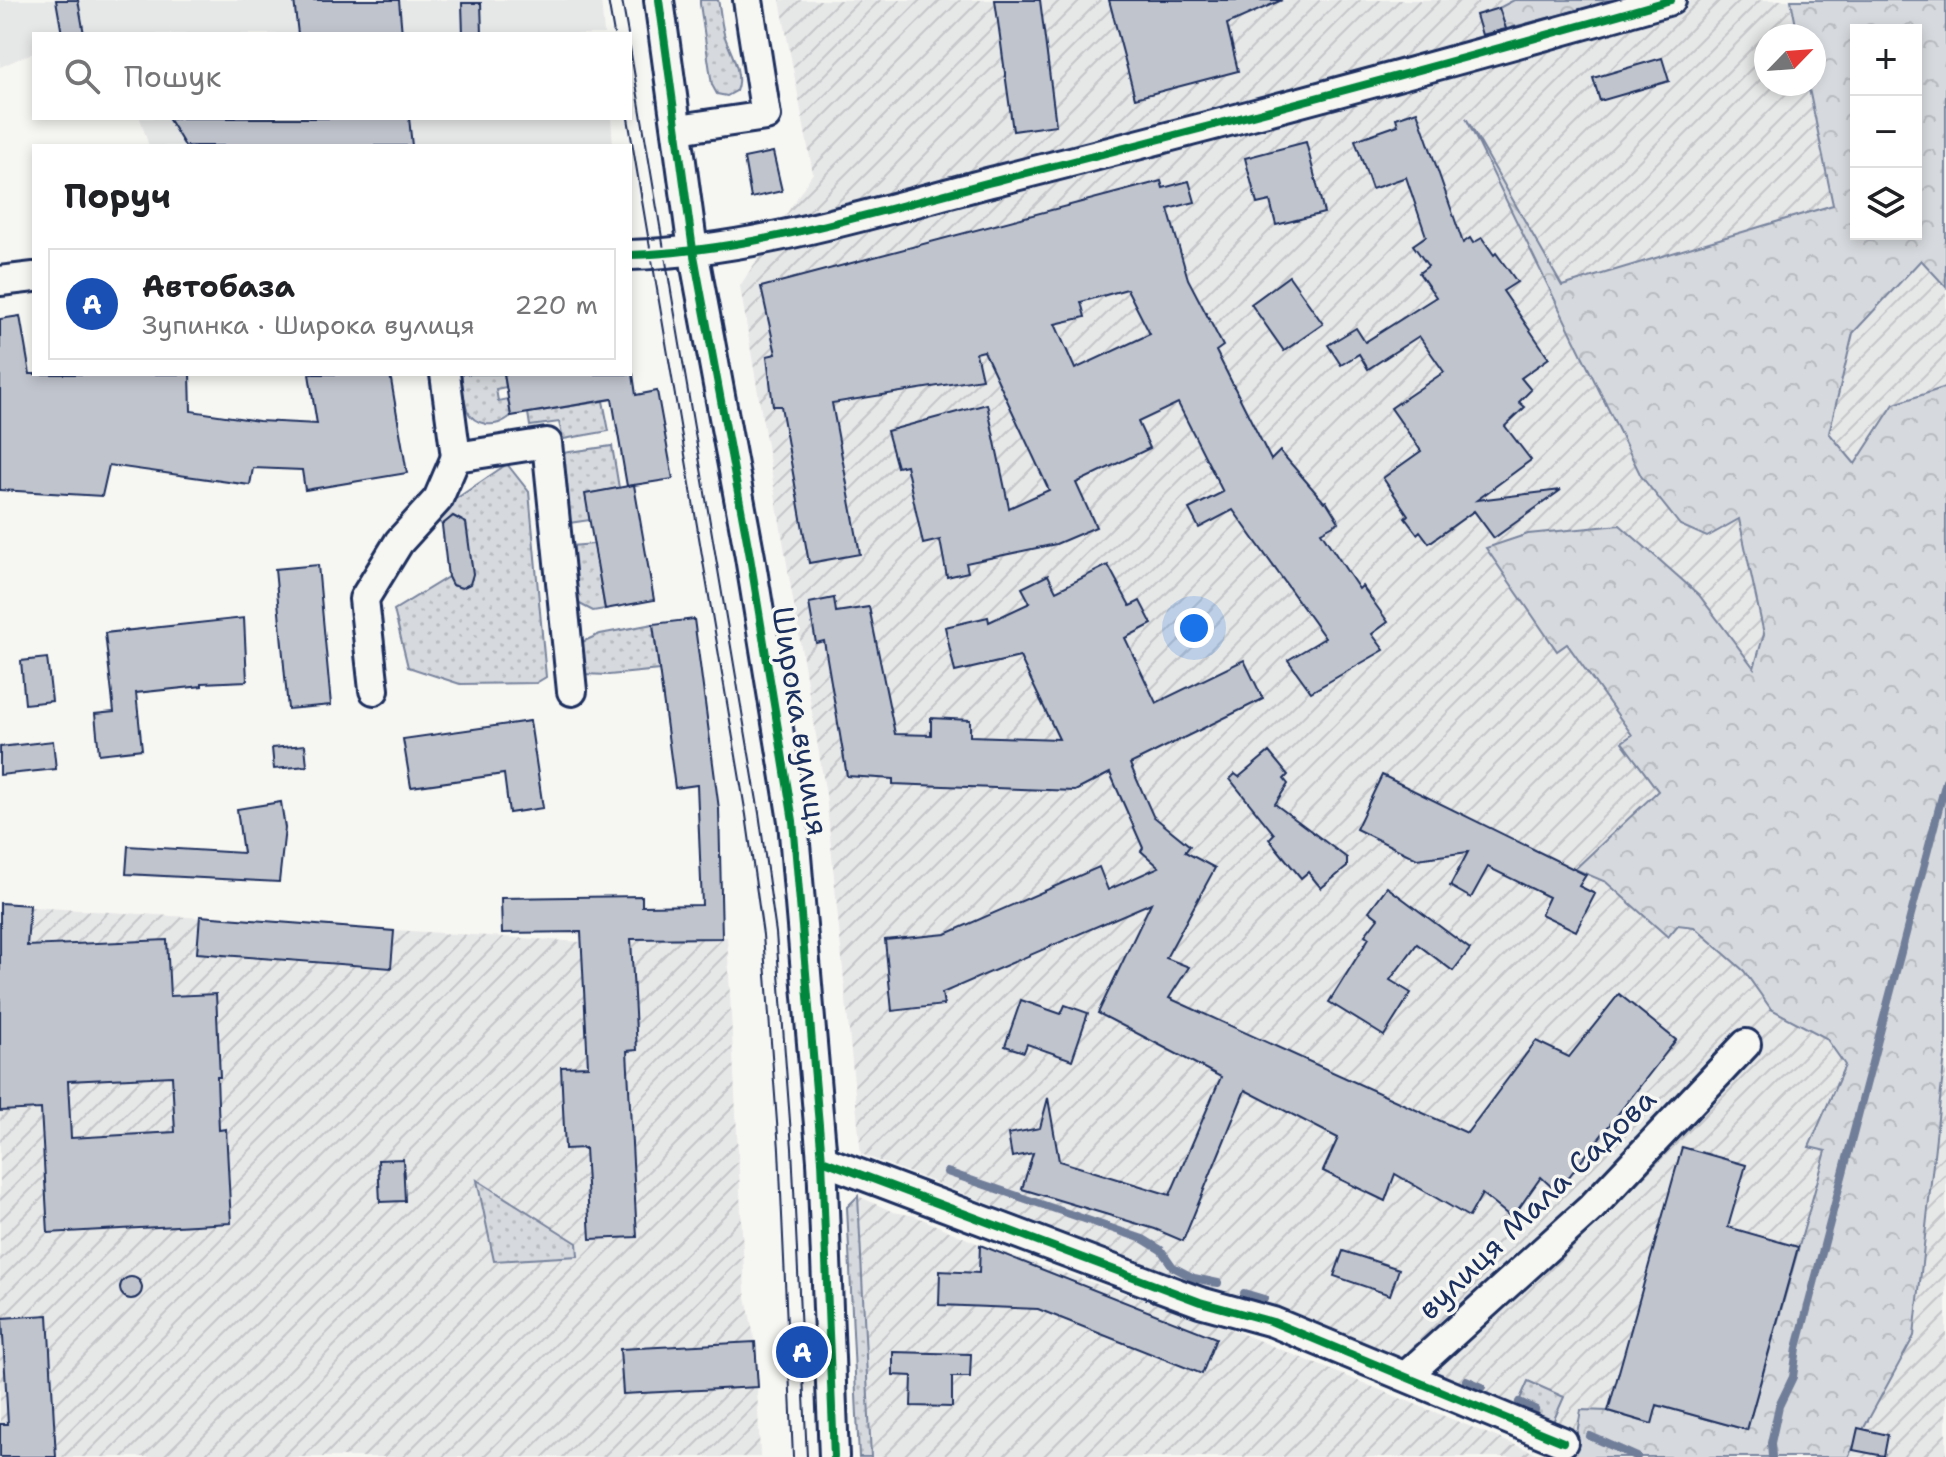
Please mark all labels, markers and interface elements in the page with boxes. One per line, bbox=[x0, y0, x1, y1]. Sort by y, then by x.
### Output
north arrow bbox=[1754, 24, 1826, 96]
map controls bbox=[1850, 24, 1922, 240]
button: + bbox=[1850, 24, 1922, 96]
search box bbox=[32, 32, 632, 120]
icon: search bbox=[60, 54, 104, 98]
text: Пошук bbox=[124, 56, 221, 97]
button: − bbox=[1850, 96, 1922, 168]
button: layers bbox=[1850, 168, 1922, 240]
text: Поруч bbox=[64, 173, 171, 219]
text: Автобаза bbox=[142, 266, 295, 307]
text: A bbox=[82, 287, 102, 322]
text: 220 m bbox=[514, 287, 598, 322]
text: Зупинка · Широка вулиця bbox=[142, 307, 475, 342]
street label: Широка вулиця bbox=[762, 603, 839, 838]
your location bbox=[1174, 608, 1214, 648]
street label: вулиця Мала Садова bbox=[1409, 1079, 1665, 1328]
pin: A bbox=[776, 1322, 828, 1382]

